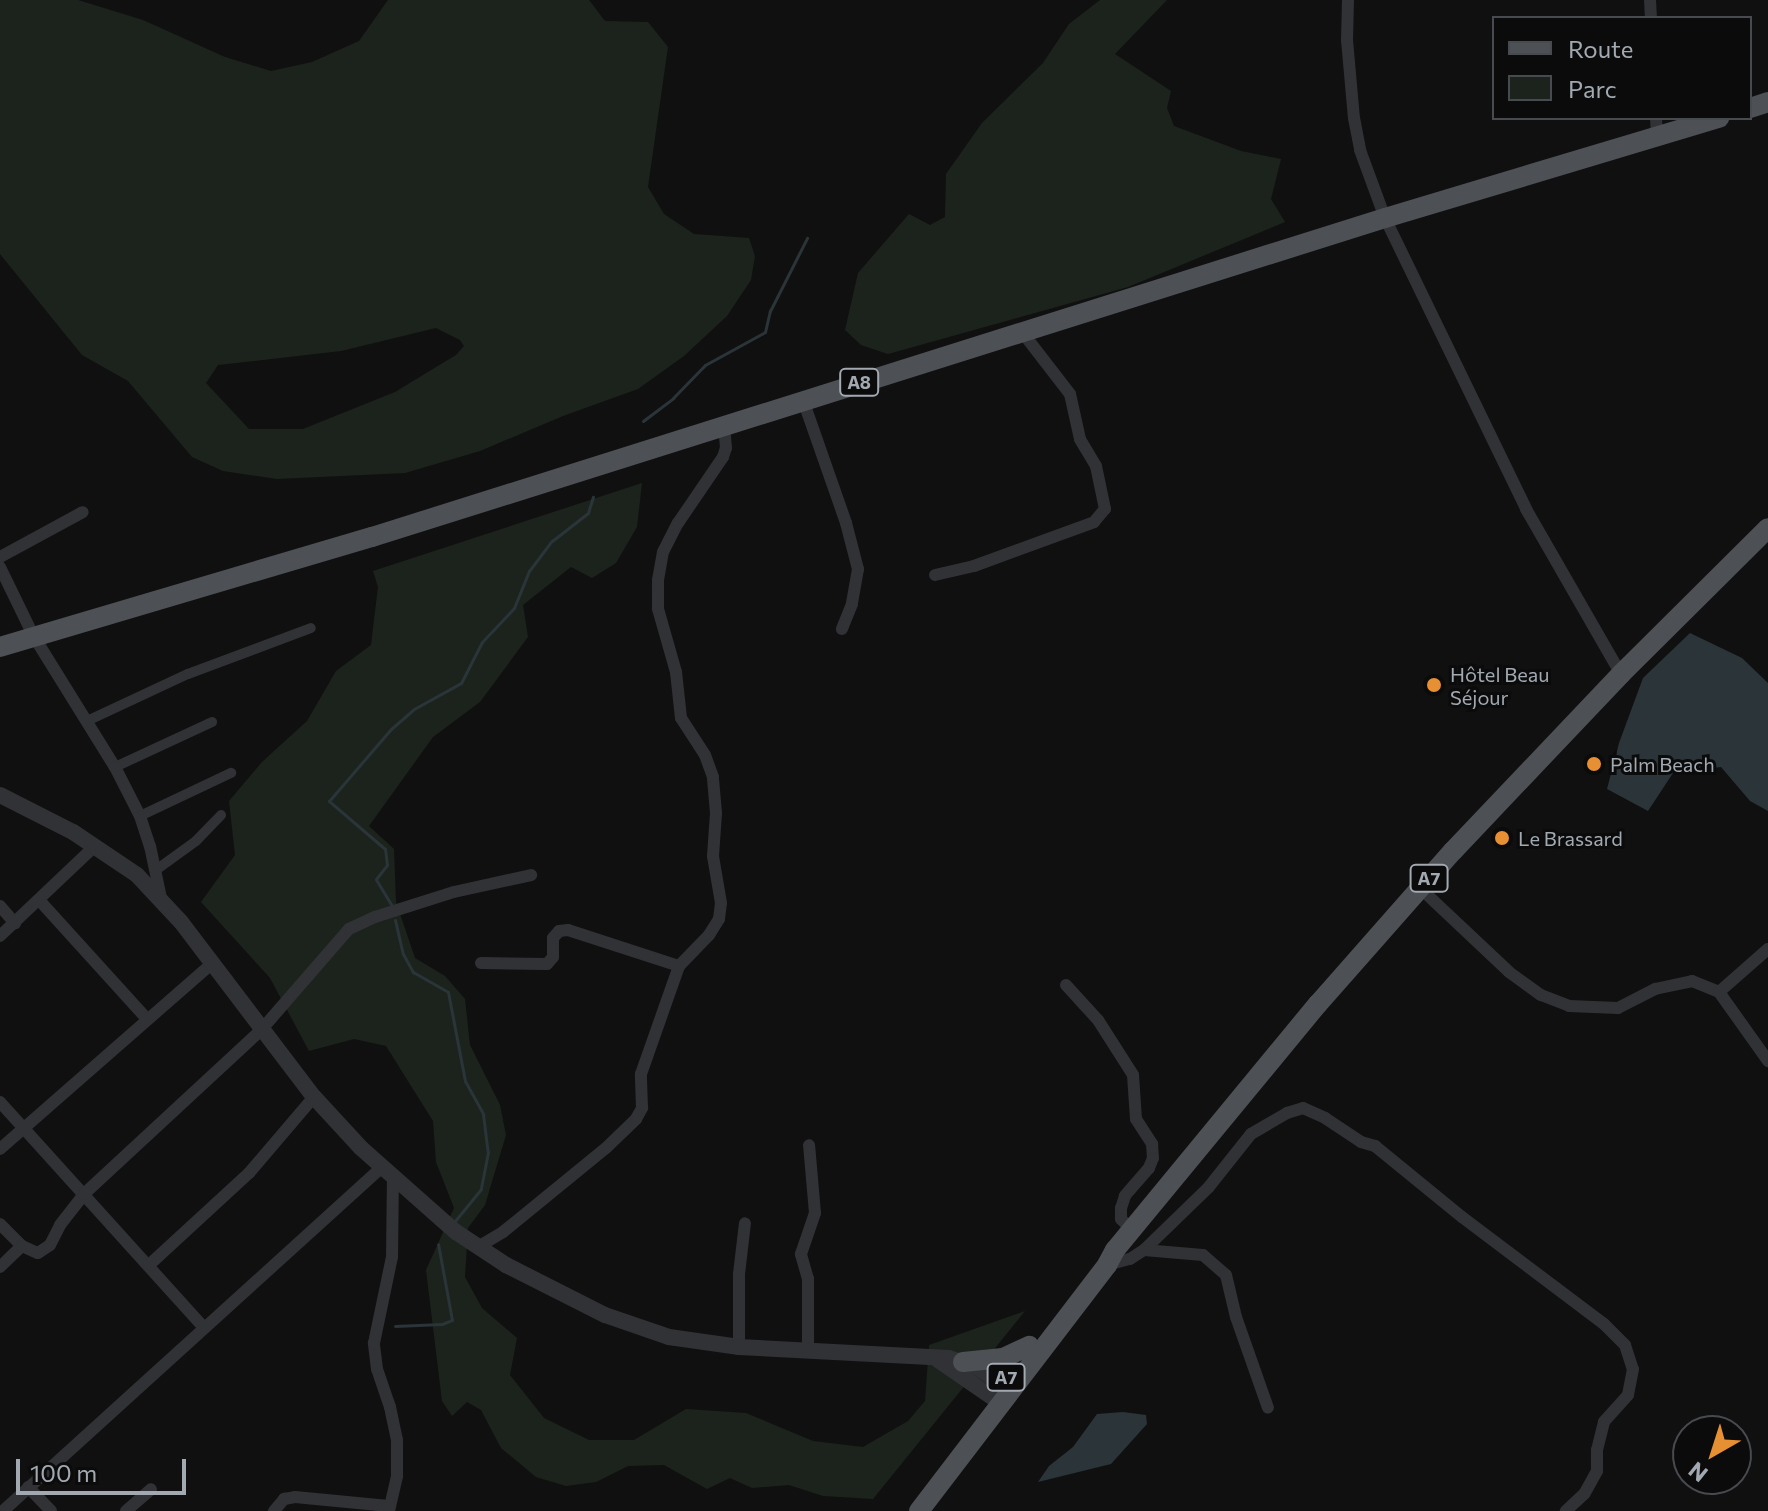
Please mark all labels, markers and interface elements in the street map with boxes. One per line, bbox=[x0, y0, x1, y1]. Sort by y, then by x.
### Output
legend bbox=[1492, 16, 1752, 120]
text: Route bbox=[1568, 34, 1633, 63]
text: Parc bbox=[1568, 74, 1617, 103]
road number: A8 bbox=[839, 368, 879, 396]
place label: Hôtel Beau Séjour bbox=[1450, 662, 1549, 709]
marker: Hôtel Beau Séjour bbox=[1425, 676, 1443, 694]
place label: Palm Beach bbox=[1610, 752, 1715, 776]
marker: Palm Beach bbox=[1585, 755, 1603, 773]
place label: Le Brassard bbox=[1518, 826, 1623, 850]
marker: Le Brassard bbox=[1493, 829, 1511, 847]
road number: A7 bbox=[1409, 864, 1449, 892]
road number: A7 bbox=[986, 1363, 1026, 1391]
north arrow bbox=[1672, 1415, 1752, 1495]
scale bar bbox=[20, 1443, 190, 1493]
text: N bbox=[1683, 1457, 1713, 1488]
text: 100 m bbox=[30, 1458, 97, 1487]

